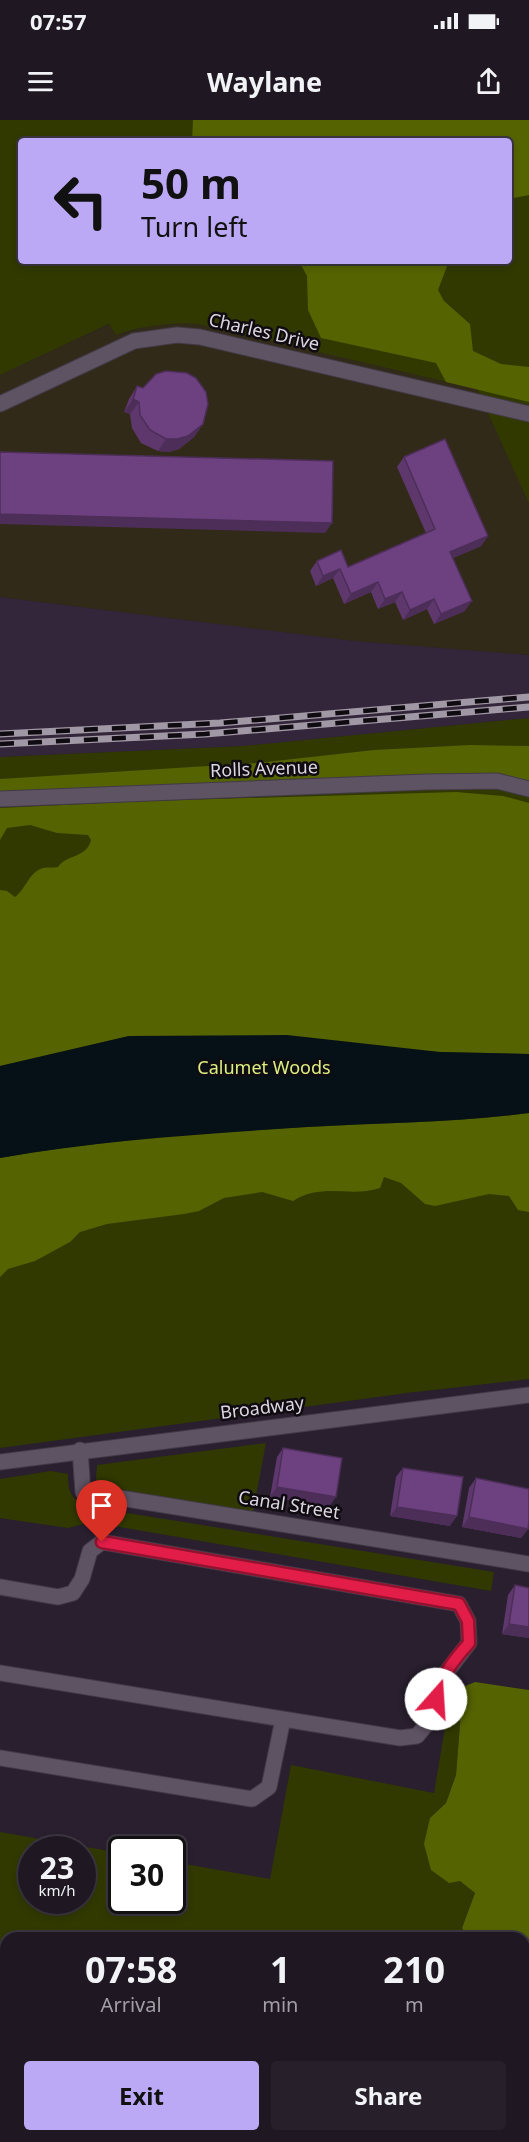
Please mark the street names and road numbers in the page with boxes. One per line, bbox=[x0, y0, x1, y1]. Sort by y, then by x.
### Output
street label: Charles Drive bbox=[207, 307, 322, 355]
street label: Rolls Avenue bbox=[210, 754, 318, 782]
street label: Broadway bbox=[219, 1390, 306, 1424]
street label: Canal Street bbox=[237, 1484, 342, 1524]

